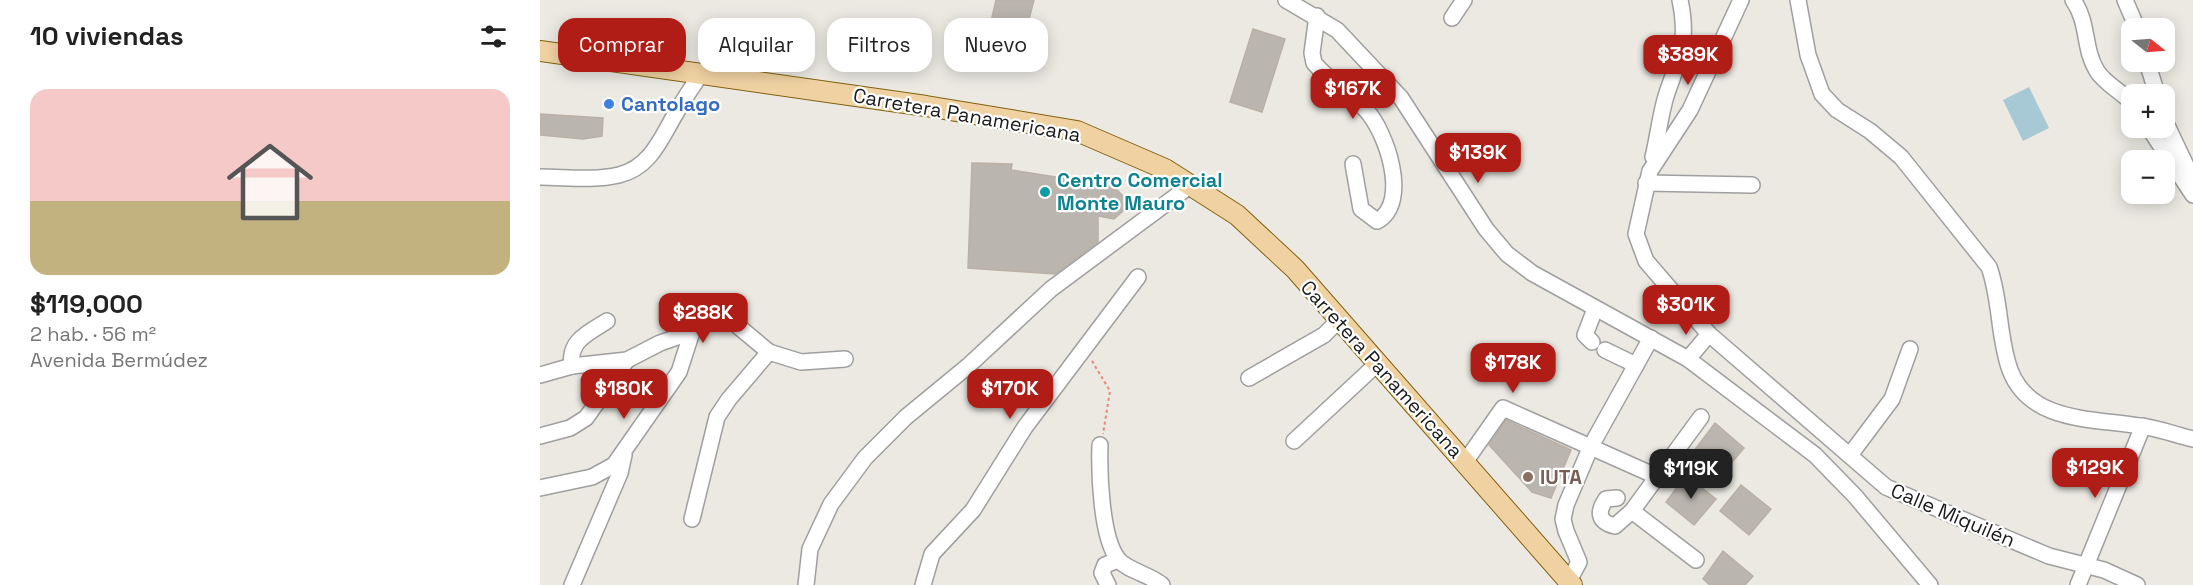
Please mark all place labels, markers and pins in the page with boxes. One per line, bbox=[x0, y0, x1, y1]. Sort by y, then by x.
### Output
pin: $389K bbox=[1646, 35, 1730, 86]
pin: $167K bbox=[1311, 69, 1395, 120]
place label: Cantolago bbox=[621, 91, 720, 117]
marker: Cantolago bbox=[602, 97, 616, 111]
pin: $139K bbox=[1436, 133, 1520, 184]
place label: Centro Comercial Monte Mauro bbox=[1057, 167, 1223, 216]
marker: Centro Comercial Monte Mauro bbox=[1038, 185, 1052, 199]
pin: $301K bbox=[1644, 285, 1728, 336]
pin: $288K bbox=[661, 293, 745, 344]
pin: $178K bbox=[1471, 343, 1555, 394]
pin: $180K bbox=[582, 369, 666, 420]
pin: $170K bbox=[968, 369, 1052, 420]
pin: $129K bbox=[2053, 448, 2137, 499]
pin: $119K bbox=[1649, 449, 1733, 500]
place label: IUTA bbox=[1540, 464, 1582, 490]
marker: IUTA bbox=[1521, 470, 1535, 484]

